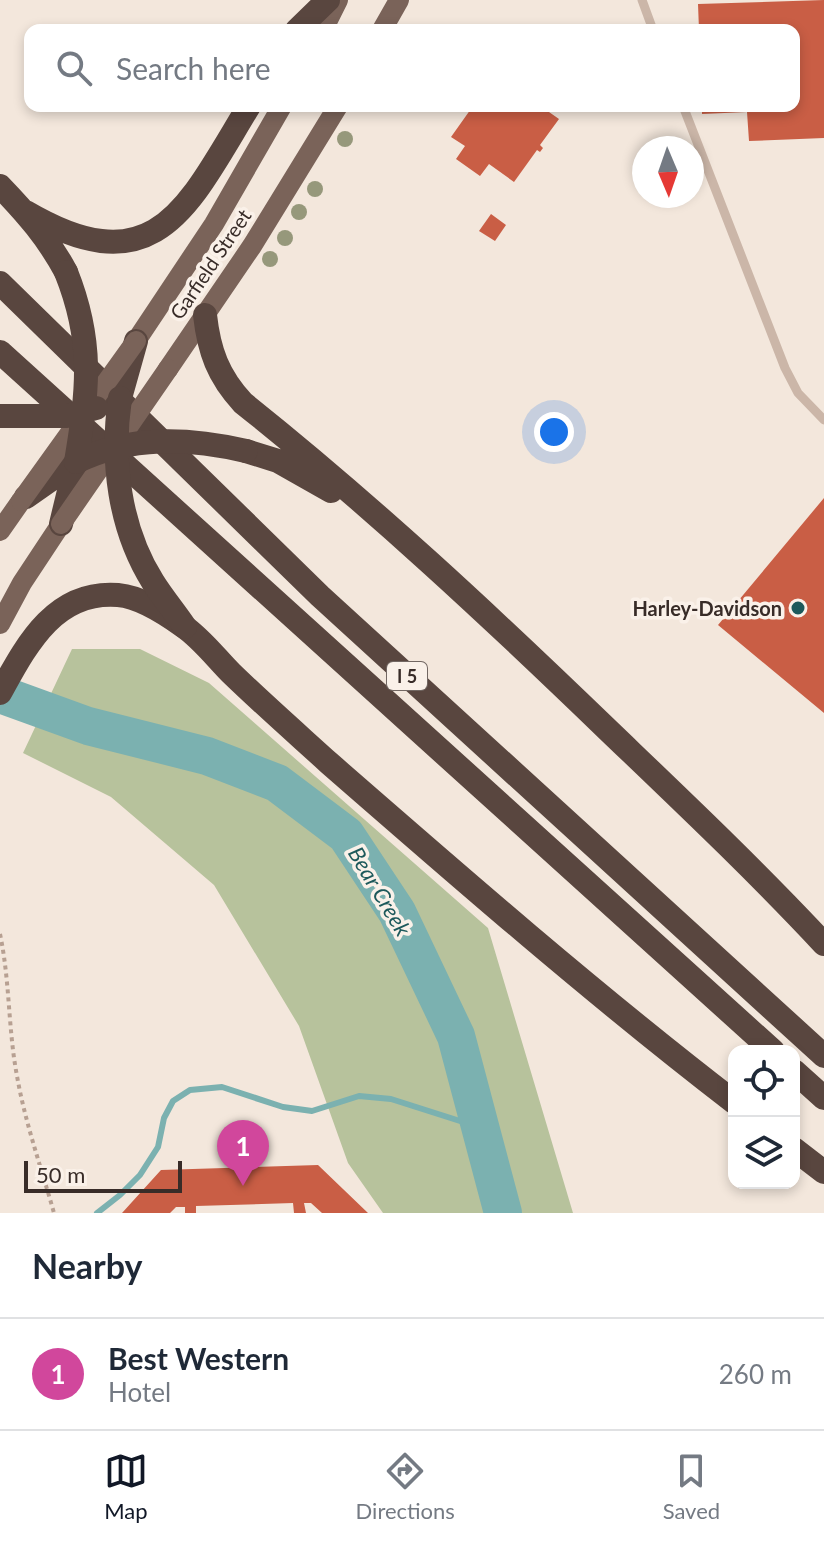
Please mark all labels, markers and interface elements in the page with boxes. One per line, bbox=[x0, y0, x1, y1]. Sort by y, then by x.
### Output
search box bbox=[24, 24, 800, 112]
icon: search bbox=[52, 46, 96, 90]
text: Search here bbox=[116, 50, 271, 86]
north arrow bbox=[632, 136, 704, 208]
street label: Garfield Street bbox=[164, 204, 256, 324]
your location bbox=[534, 412, 574, 452]
place label: Harley-Davidson bbox=[632, 596, 782, 620]
marker: Harley-Davidson bbox=[789, 599, 807, 617]
road number: I 5 bbox=[387, 662, 427, 690]
water label: Bear Creek bbox=[343, 841, 417, 941]
map controls bbox=[728, 1045, 800, 1189]
button: locate bbox=[728, 1045, 800, 1117]
button: layers bbox=[728, 1117, 800, 1189]
pin: 1 bbox=[217, 1120, 269, 1186]
scale bar bbox=[24, 1157, 182, 1193]
text: 50 m bbox=[36, 1161, 85, 1188]
text: Nearby bbox=[32, 1245, 143, 1286]
text: Best Western bbox=[108, 1340, 289, 1376]
text: 1 bbox=[50, 1358, 66, 1390]
text: 260 m bbox=[719, 1358, 792, 1390]
text: Hotel bbox=[108, 1376, 171, 1408]
tab: Map bbox=[104, 1449, 148, 1524]
tab: Directions bbox=[356, 1449, 455, 1524]
tab: Saved bbox=[663, 1449, 720, 1524]

